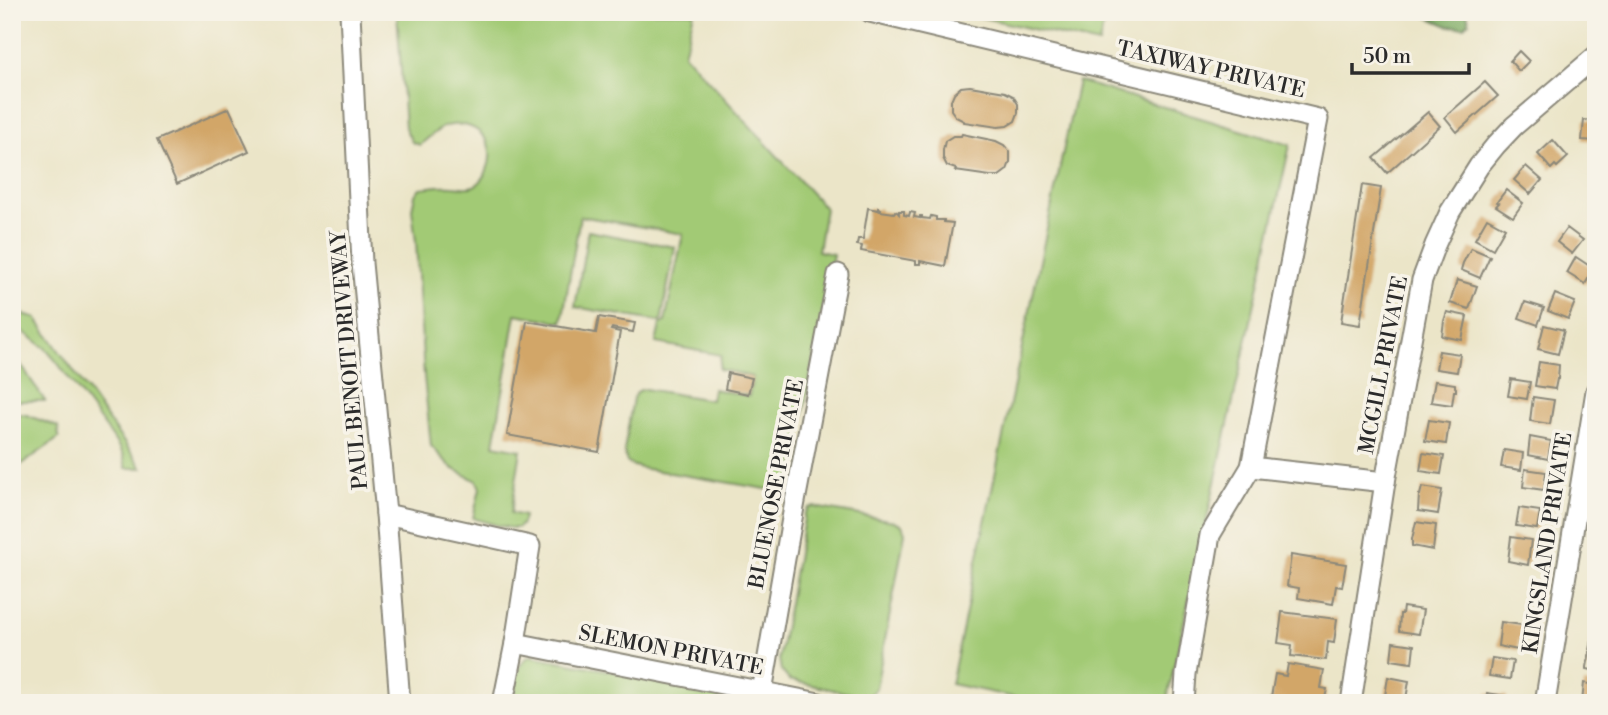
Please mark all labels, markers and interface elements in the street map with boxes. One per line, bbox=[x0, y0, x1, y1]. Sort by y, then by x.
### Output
scale bar bbox=[1352, 32, 1470, 76]
street label: TAXIWAY PRIVATE bbox=[1114, 36, 1308, 104]
text: 50 m bbox=[1363, 44, 1411, 70]
street label: PAUL BENOIT DRIVEWAY bbox=[326, 228, 374, 491]
street label: MCGILL PRIVATE bbox=[1354, 274, 1414, 456]
street label: BLUENOSE PRIVATE bbox=[744, 377, 810, 592]
street label: KINGSLAND PRIVATE bbox=[1518, 430, 1578, 656]
street label: SLEMON PRIVATE bbox=[576, 620, 766, 682]

